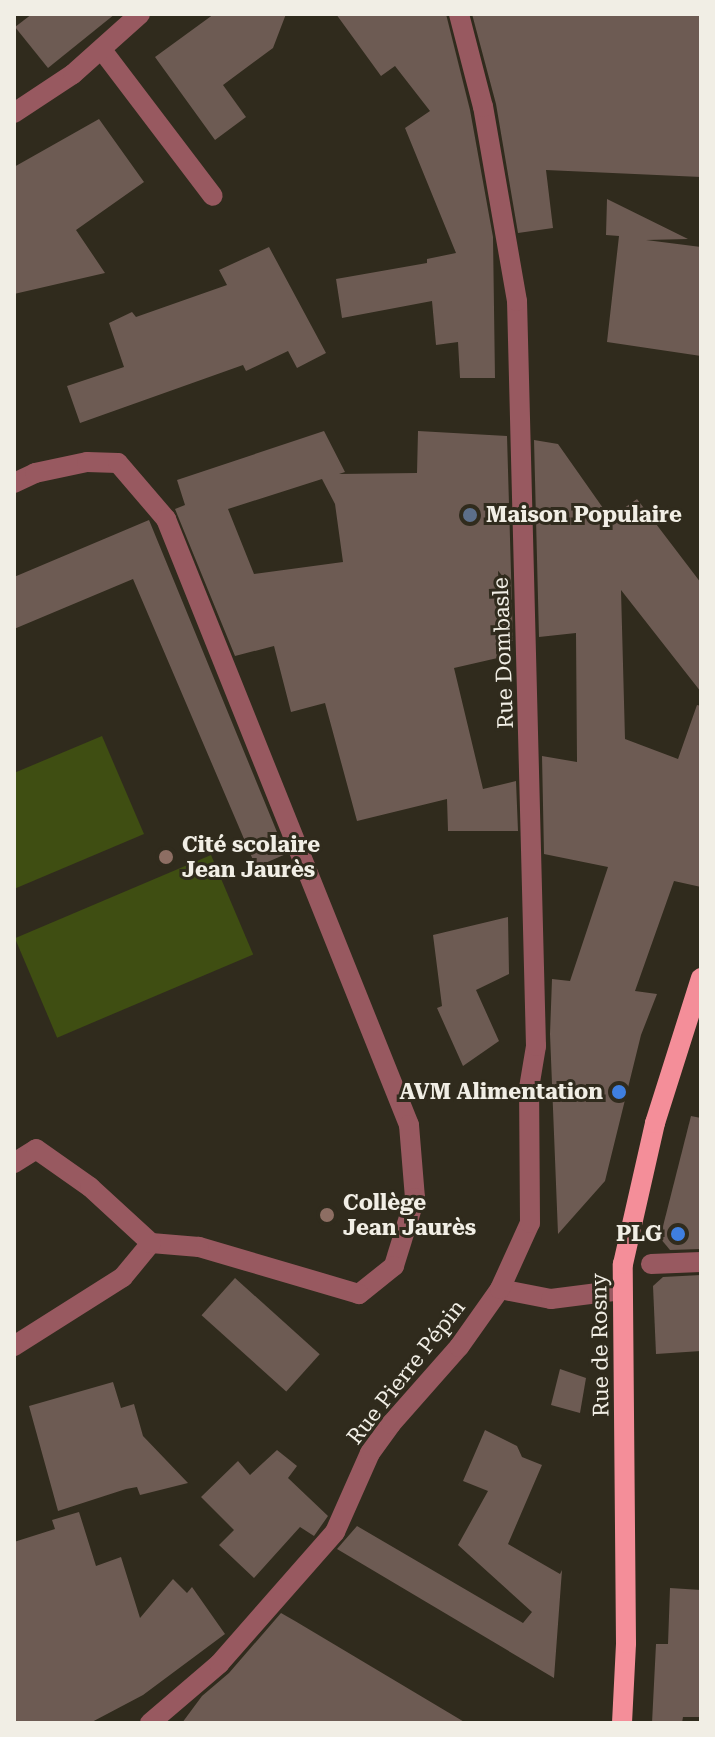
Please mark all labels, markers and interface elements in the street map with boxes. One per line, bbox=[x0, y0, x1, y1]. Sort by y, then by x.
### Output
place label: Maison Populaire bbox=[486, 502, 682, 528]
marker: Maison Populaire bbox=[461, 506, 479, 524]
street label: Rue Dombasle bbox=[487, 577, 519, 729]
place label: Cité scolaire Jean Jaurès bbox=[182, 831, 320, 882]
marker: Cité scolaire Jean Jaurès bbox=[157, 848, 175, 866]
place label: AVM Alimentation bbox=[400, 1079, 603, 1105]
marker: AVM Alimentation bbox=[610, 1083, 628, 1101]
place label: Collège Jean Jaurès bbox=[343, 1189, 476, 1240]
marker: Collège Jean Jaurès bbox=[318, 1206, 336, 1224]
place label: PLG bbox=[616, 1221, 662, 1247]
marker: PLG bbox=[669, 1225, 687, 1243]
street label: Rue de Rosny bbox=[586, 1273, 614, 1417]
street label: Rue Pierre Pépin bbox=[341, 1294, 471, 1450]

